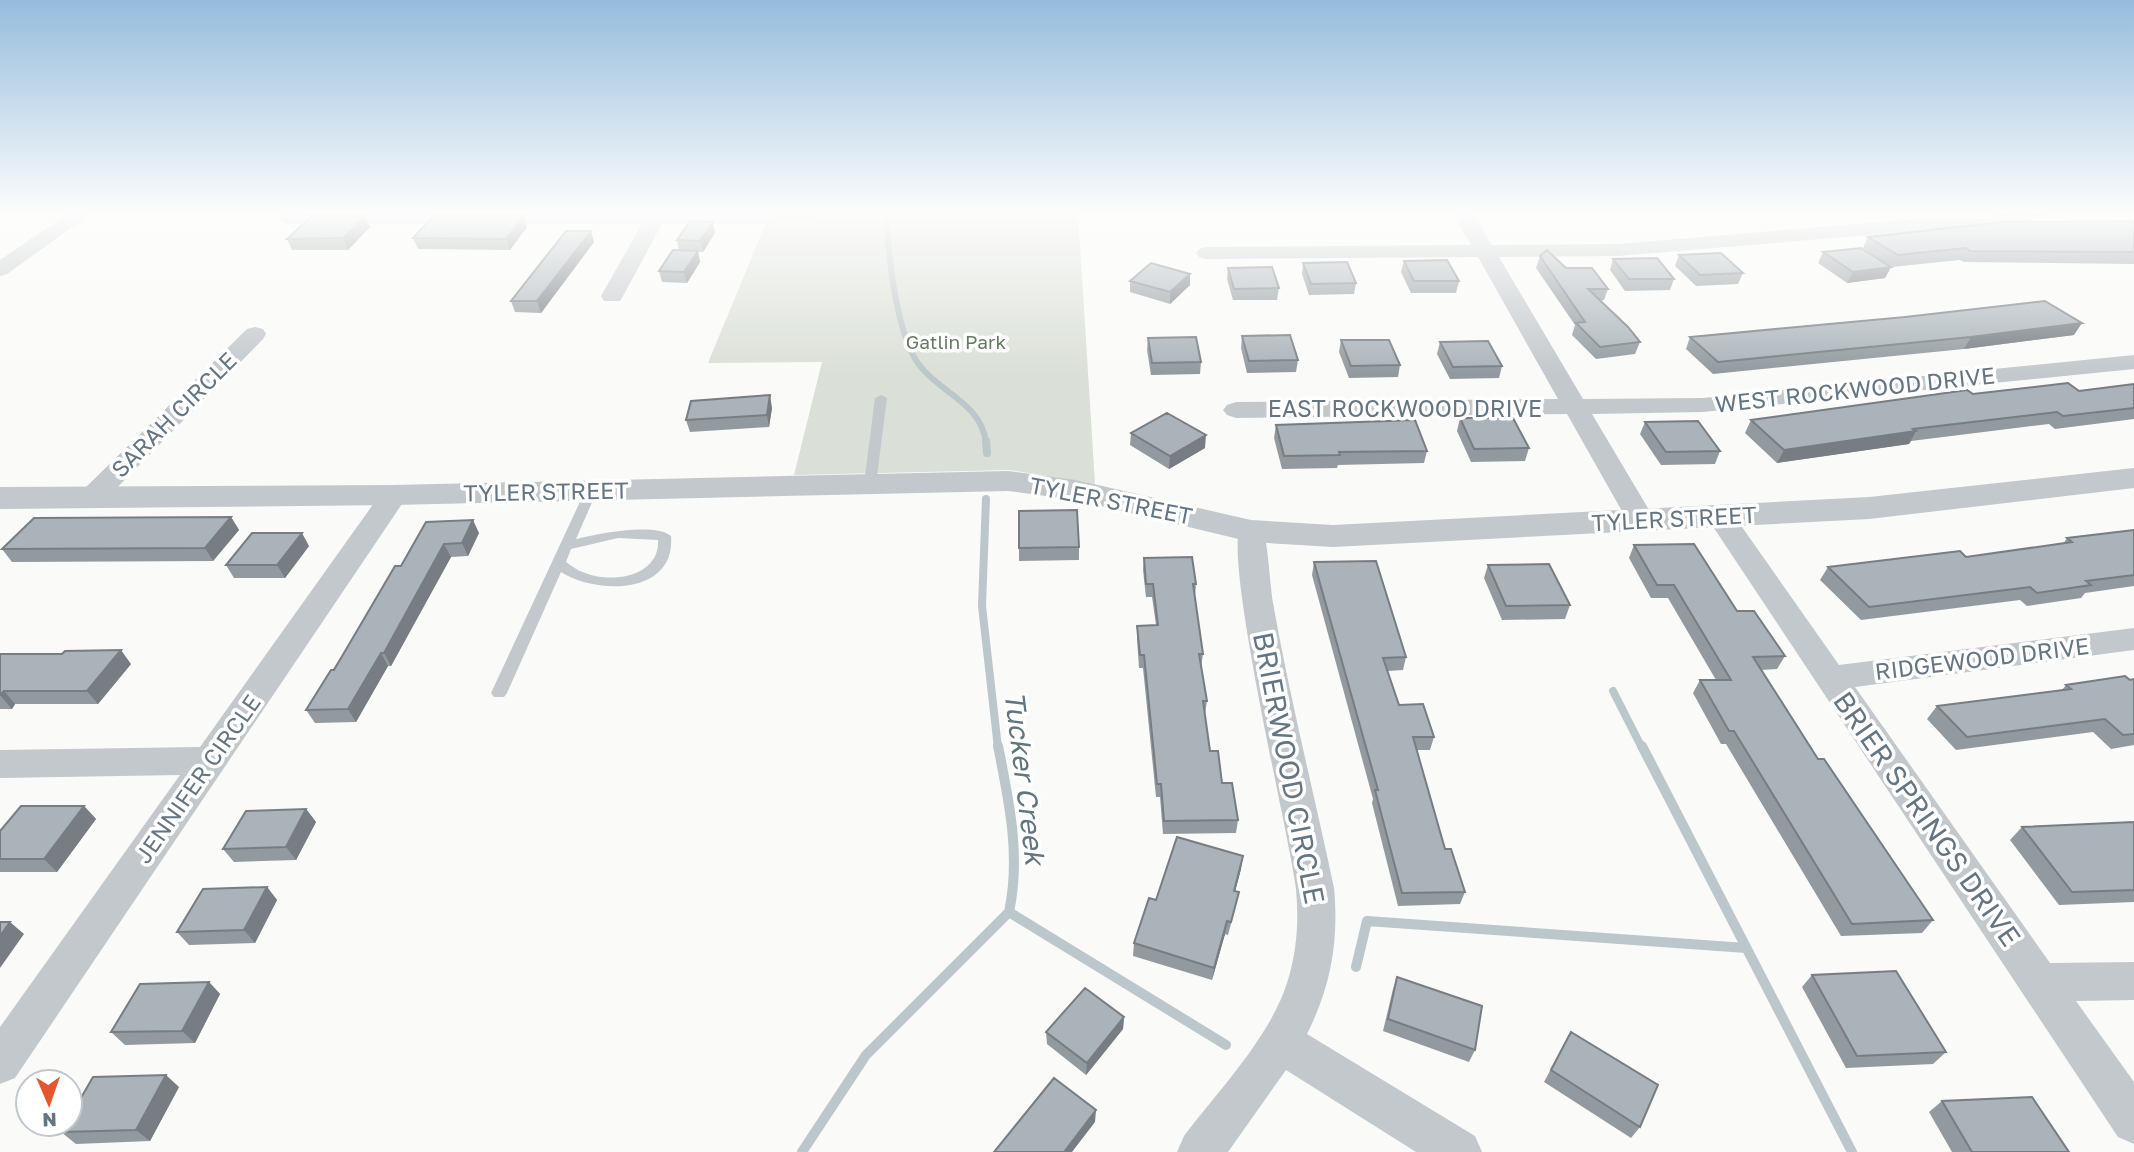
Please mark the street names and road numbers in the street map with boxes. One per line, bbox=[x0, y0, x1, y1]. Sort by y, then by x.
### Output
street label: SARAH CIRCLE bbox=[105, 346, 242, 483]
street label: WEST ROCKWOOD DRIVE bbox=[1714, 360, 1996, 418]
street label: EAST ROCKWOOD DRIVE bbox=[1268, 394, 1542, 422]
street label: TYLER STREET bbox=[1027, 471, 1195, 530]
street label: TYLER STREET bbox=[463, 476, 629, 506]
street label: TYLER STREET bbox=[1591, 500, 1757, 536]
street label: BRIERWOOD CIRCLE bbox=[1247, 629, 1332, 907]
street label: RIDGEWOOD DRIVE bbox=[1873, 631, 2090, 685]
street label: BRIER SPRINGS DRIVE bbox=[1827, 685, 2028, 952]
street label: JENNIFER CIRCLE bbox=[129, 689, 266, 868]

